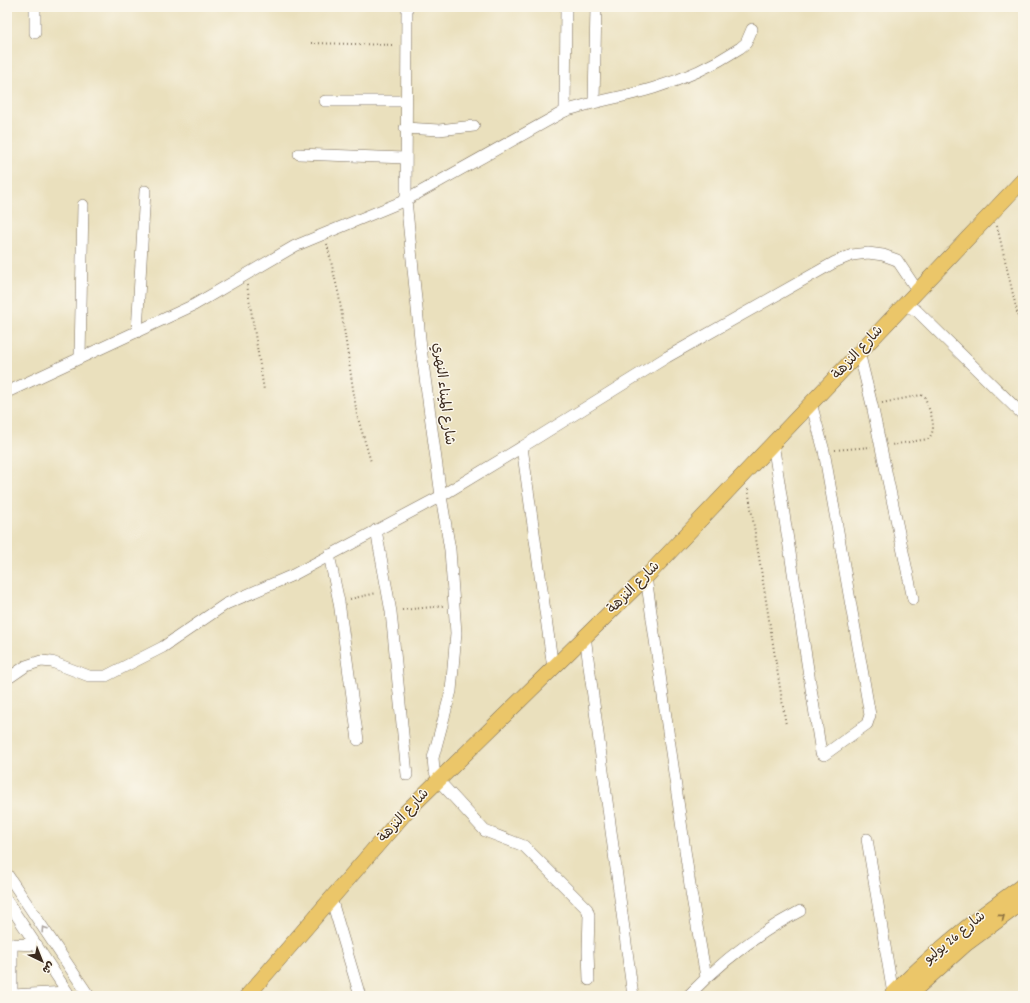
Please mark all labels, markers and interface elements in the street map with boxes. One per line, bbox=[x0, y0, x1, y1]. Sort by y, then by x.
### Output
street label: شارع النزهة bbox=[828, 322, 888, 384]
street label: شارع الميناء النهري bbox=[427, 342, 459, 446]
street label: شارع النزهة bbox=[603, 557, 665, 619]
street label: شارع النزهة bbox=[374, 785, 434, 847]
street label: شارع 26 يوليو bbox=[919, 907, 990, 970]
one-way arrow bbox=[998, 914, 1005, 922]
one-way arrow bbox=[41, 926, 49, 933]
north arrow bbox=[22, 941, 62, 981]
text: ش bbox=[38, 957, 57, 977]

